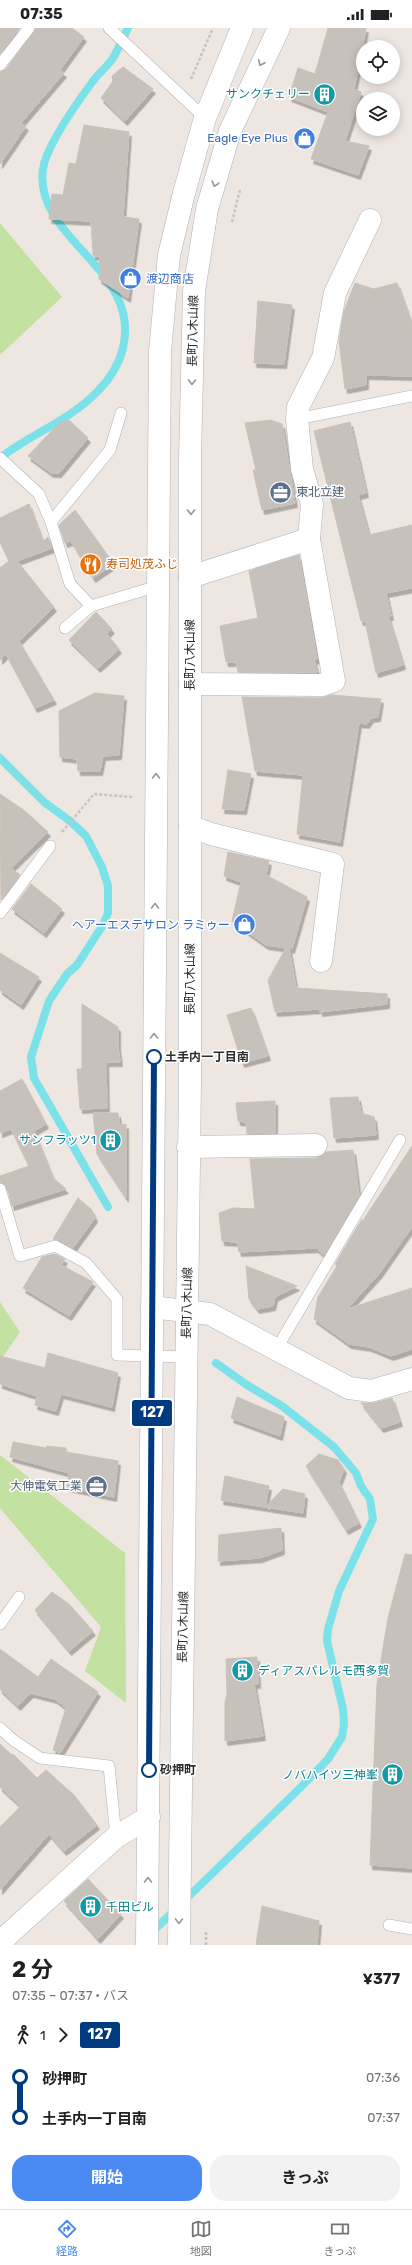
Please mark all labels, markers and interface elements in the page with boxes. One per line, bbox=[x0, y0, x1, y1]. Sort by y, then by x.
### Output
text: 07:35 bbox=[20, 5, 63, 23]
map controls bbox=[356, 40, 400, 136]
button: locate bbox=[356, 40, 400, 84]
one-way arrow bbox=[258, 58, 266, 66]
building icon: サンクチェリー bbox=[312, 81, 338, 107]
place label: サンクチェリー bbox=[226, 87, 310, 101]
button: layers bbox=[356, 92, 400, 136]
shop icon: Eagle Eye Plus bbox=[291, 125, 317, 151]
place label: Eagle Eye Plus bbox=[207, 131, 288, 145]
one-way arrow bbox=[211, 180, 220, 187]
shop icon: 渡辺商店 bbox=[117, 266, 143, 292]
place label: 渡辺商店 bbox=[146, 272, 194, 286]
street label: 長町八木山線 bbox=[185, 295, 201, 367]
one-way arrow bbox=[188, 379, 196, 385]
office icon: 東北立建 bbox=[268, 479, 294, 505]
place label: 東北立建 bbox=[296, 485, 344, 499]
one-way arrow bbox=[187, 509, 195, 515]
restaurant icon: 寿司処茂ふじ bbox=[77, 551, 103, 577]
place label: 寿司処茂ふじ bbox=[106, 557, 178, 571]
street label: 長町八木山線 bbox=[183, 619, 197, 691]
one-way arrow bbox=[152, 773, 160, 779]
one-way arrow bbox=[151, 903, 159, 909]
shop icon: ヘアーエステサロン ラミゥー bbox=[232, 912, 258, 938]
place label: ヘアーエステサロン ラミゥー bbox=[72, 918, 230, 932]
street label: 長町八木山線 bbox=[183, 943, 197, 1015]
one-way arrow bbox=[150, 1033, 158, 1039]
marker: 土手内一丁目南 bbox=[146, 1049, 162, 1065]
place label: 土手内一丁目南 bbox=[165, 1050, 249, 1064]
building icon: サンフラッツ1 bbox=[98, 1127, 124, 1153]
place label: サンフラッツ1 bbox=[19, 1133, 96, 1147]
street label: 長町八木山線 bbox=[179, 1267, 195, 1339]
line badge: 127 bbox=[129, 1400, 175, 1426]
text: 127 bbox=[140, 1404, 164, 1421]
office icon: 大伸電気工業 bbox=[84, 1473, 110, 1499]
place label: 大伸電気工業 bbox=[10, 1479, 82, 1493]
street label: 長町八木山線 bbox=[175, 1591, 191, 1663]
building icon: ディアスパレルモ西多賀 bbox=[229, 1658, 255, 1684]
place label: ディアスパレルモ西多賀 bbox=[258, 1664, 389, 1678]
marker: 砂押町 bbox=[141, 1762, 157, 1778]
building icon: ノバハイツ三神峯 bbox=[380, 1762, 406, 1788]
place label: 砂押町 bbox=[159, 1763, 196, 1777]
place label: ノバハイツ三神峯 bbox=[282, 1768, 378, 1782]
one-way arrow bbox=[144, 1877, 152, 1883]
building icon: 千田ビル bbox=[78, 1894, 104, 1920]
place label: 千田ビル bbox=[106, 1900, 154, 1914]
one-way arrow bbox=[175, 1918, 183, 1924]
text: 2 分 bbox=[12, 1956, 53, 1983]
text: ¥377 bbox=[363, 1970, 400, 1988]
text: 07:35 – 07:37 · バス bbox=[12, 1988, 129, 2003]
icon: walk bbox=[12, 2024, 34, 2046]
icon: forward bbox=[52, 2024, 74, 2046]
text: 127 bbox=[88, 2026, 112, 2043]
text: 1 bbox=[40, 2028, 46, 2043]
text: 砂押町 bbox=[42, 2070, 87, 2088]
text: 07:36 bbox=[366, 2070, 400, 2085]
text: 土手内一丁目南 bbox=[42, 2110, 147, 2128]
text: 07:37 bbox=[367, 2110, 400, 2125]
button: 開始 bbox=[12, 2155, 202, 2201]
button: きっぷ bbox=[210, 2155, 400, 2201]
tab: 経路 bbox=[56, 2218, 78, 2258]
tab: 地図 bbox=[190, 2218, 212, 2258]
tab: きっぷ bbox=[324, 2218, 356, 2258]

